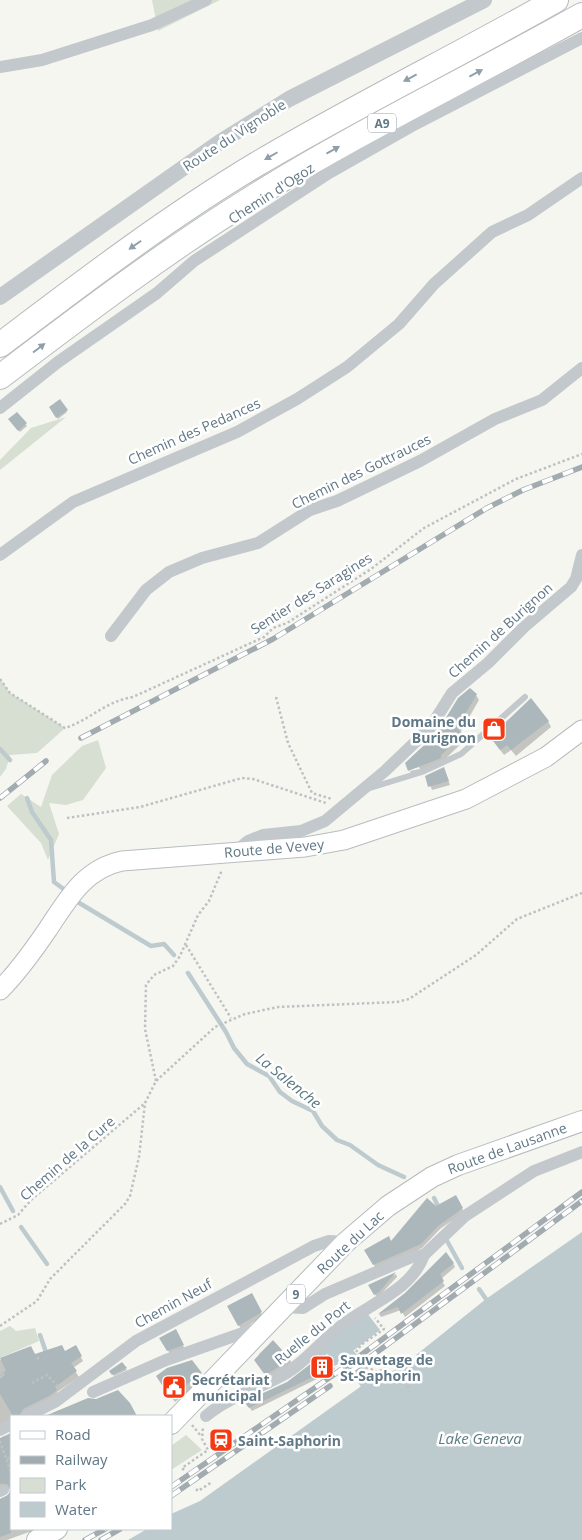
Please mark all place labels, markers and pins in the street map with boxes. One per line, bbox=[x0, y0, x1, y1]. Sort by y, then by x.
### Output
place label: Domaine du Burignon bbox=[391, 712, 476, 747]
shop icon: Domaine du Burignon bbox=[481, 716, 507, 742]
place label: Sauvetage de St-Saphorin bbox=[340, 1350, 433, 1385]
building icon: Sauvetage de St-Saphorin bbox=[309, 1354, 335, 1380]
place label: Secrétariat municipal bbox=[192, 1370, 270, 1405]
public building icon: Secrétariat municipal bbox=[161, 1374, 187, 1400]
station icon: Saint-Saphorin bbox=[208, 1427, 234, 1453]
place label: Saint-Saphorin bbox=[238, 1431, 341, 1450]

